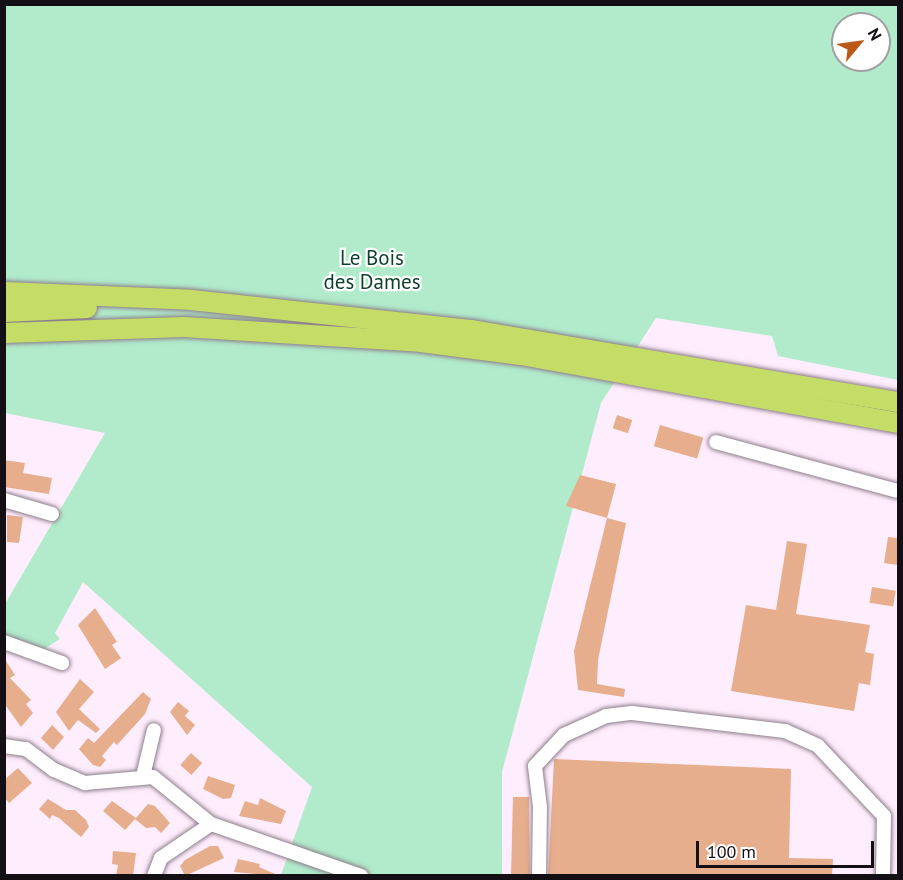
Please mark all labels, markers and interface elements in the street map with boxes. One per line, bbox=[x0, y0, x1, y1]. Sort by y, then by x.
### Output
north arrow bbox=[831, 12, 891, 72]
text: N bbox=[864, 25, 886, 44]
park label: Le Bois des Dames bbox=[323, 245, 421, 295]
scale bar bbox=[699, 829, 878, 867]
text: 100 m bbox=[707, 840, 756, 863]

